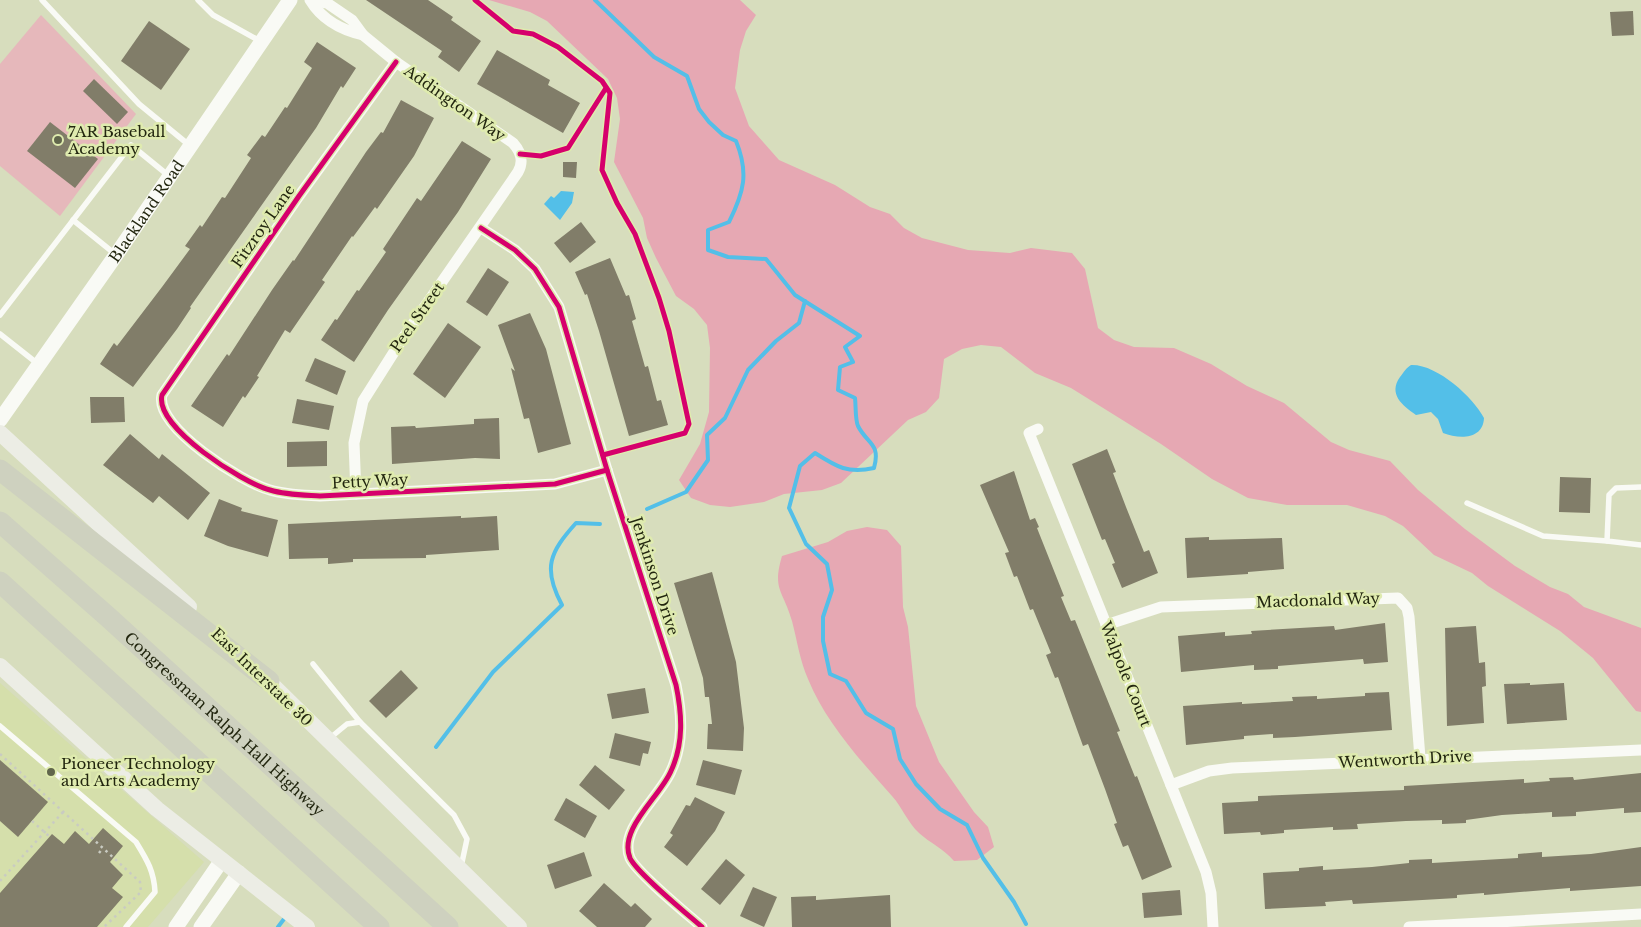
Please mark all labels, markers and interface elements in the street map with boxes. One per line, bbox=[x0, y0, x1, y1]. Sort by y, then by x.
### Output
street label: Addington Way bbox=[400, 60, 510, 145]
place label: 7AR Baseball Academy bbox=[67, 122, 165, 158]
marker: 7AR Baseball Academy bbox=[52, 134, 64, 146]
street label: Blackland Road bbox=[104, 156, 188, 266]
street label: Fitzroy Lane bbox=[227, 181, 299, 271]
street label: Peel Street bbox=[386, 278, 448, 356]
street label: Petty Way bbox=[331, 469, 409, 492]
street label: Jenkinson Drive bbox=[626, 513, 683, 638]
street label: Macdonald Way bbox=[1256, 588, 1381, 612]
street label: Walpole Court bbox=[1096, 618, 1156, 730]
street label: East Interstate 30 bbox=[207, 624, 317, 730]
street label: Congressman Ralph Hall Highway bbox=[121, 628, 329, 820]
street label: Wentworth Drive bbox=[1337, 746, 1472, 772]
place label: Pioneer Technology and Arts Academy bbox=[61, 754, 216, 790]
marker: Pioneer Technology and Arts Academy bbox=[45, 766, 57, 778]

